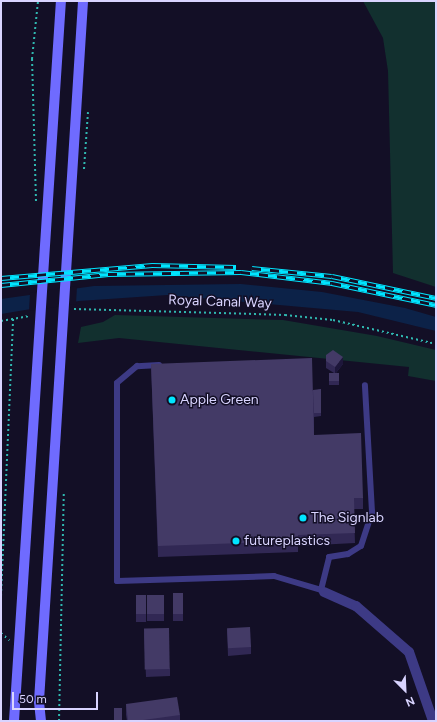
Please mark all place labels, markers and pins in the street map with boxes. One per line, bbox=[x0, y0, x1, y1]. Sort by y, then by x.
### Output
place label: Apple Green bbox=[180, 392, 259, 408]
marker: Apple Green bbox=[167, 395, 177, 405]
place label: The Signlab bbox=[311, 510, 384, 526]
marker: The Signlab bbox=[298, 513, 308, 523]
place label: futureplastics bbox=[244, 533, 330, 549]
marker: futureplastics bbox=[231, 536, 241, 546]

